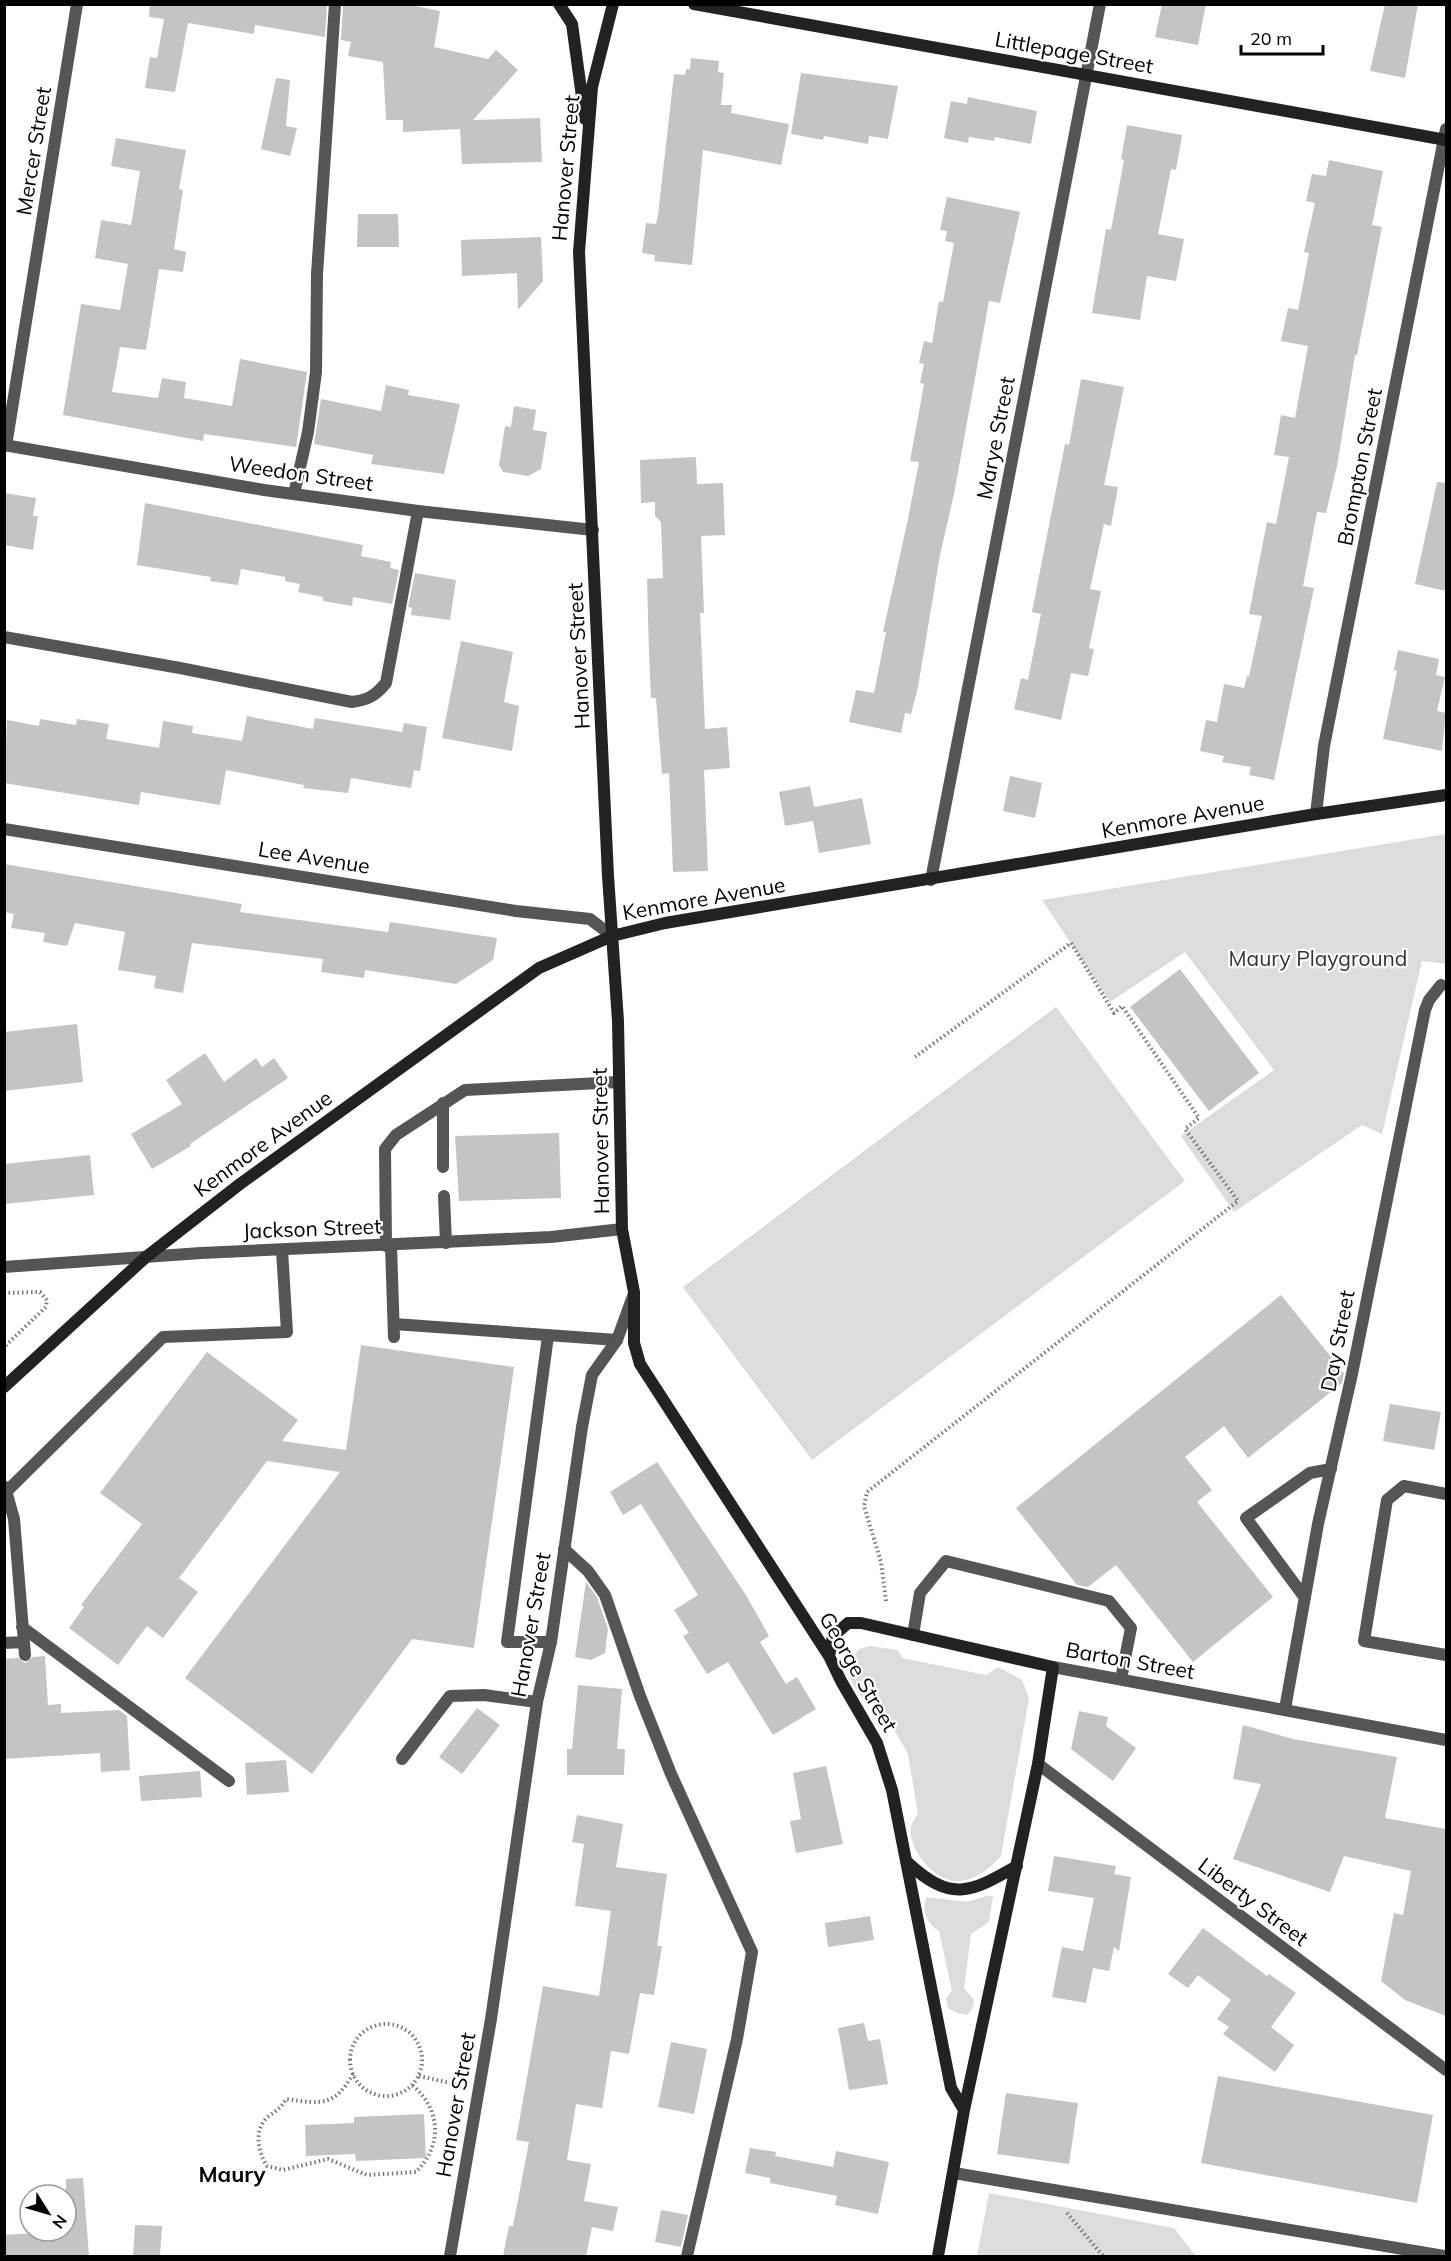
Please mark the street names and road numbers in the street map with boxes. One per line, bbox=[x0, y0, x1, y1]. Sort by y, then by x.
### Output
street label: Littlepage Street bbox=[993, 25, 1155, 79]
street label: Mercer Street bbox=[10, 85, 56, 217]
street label: Hanover Street bbox=[546, 94, 584, 242]
street label: Marye Street bbox=[970, 374, 1020, 502]
street label: Brompton Street bbox=[1331, 386, 1387, 548]
street label: Weedon Street bbox=[227, 450, 375, 496]
street label: Hanover Street bbox=[561, 582, 595, 730]
street label: Kenmore Avenue bbox=[1099, 789, 1266, 843]
street label: Lee Avenue bbox=[256, 835, 372, 879]
street label: Kenmore Avenue bbox=[620, 871, 787, 925]
street label: Hanover Street bbox=[586, 1068, 614, 1214]
street label: Kenmore Avenue bbox=[188, 1084, 337, 1202]
street label: Jackson Street bbox=[242, 1213, 382, 1243]
street label: Day Street bbox=[1314, 1288, 1360, 1394]
street label: Hanover Street bbox=[504, 1550, 556, 1699]
street label: George Street bbox=[814, 1607, 904, 1736]
street label: Barton Street bbox=[1064, 1636, 1197, 1684]
street label: Liberty Street bbox=[1194, 1851, 1314, 1951]
street label: Hanover Street bbox=[429, 2030, 481, 2179]

